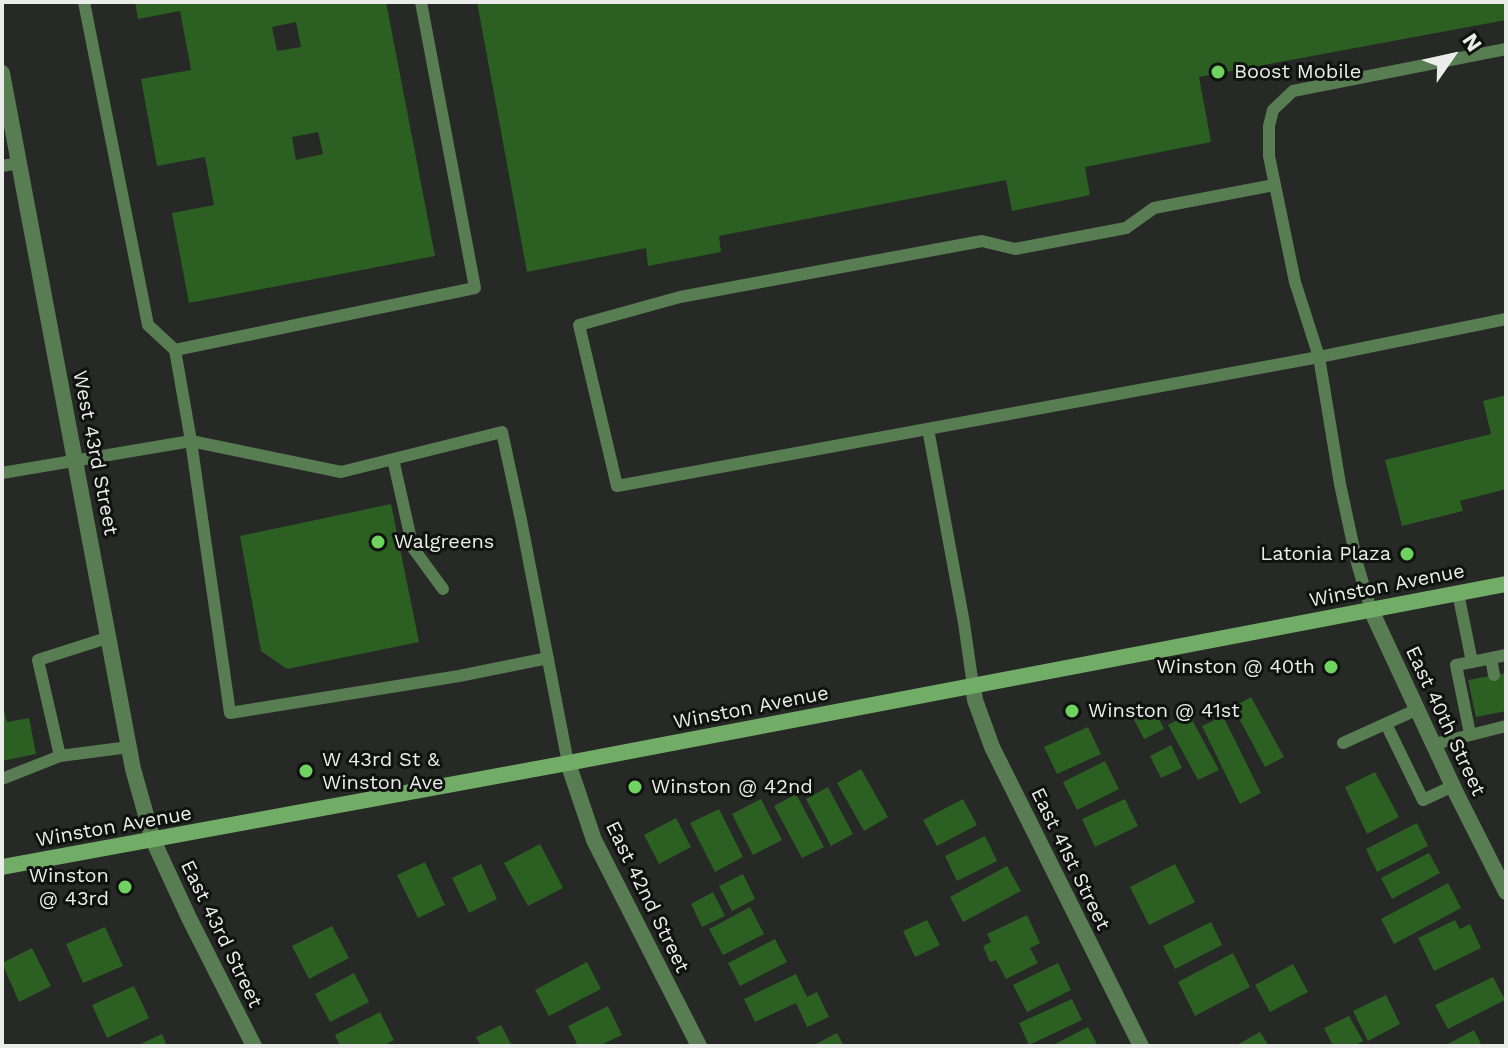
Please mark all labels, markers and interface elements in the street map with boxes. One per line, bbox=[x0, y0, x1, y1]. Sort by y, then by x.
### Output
north arrow bbox=[1412, 16, 1492, 96]
text: N bbox=[1457, 29, 1487, 56]
place label: Boost Mobile bbox=[1234, 60, 1361, 84]
marker: Boost Mobile bbox=[1209, 63, 1227, 81]
street label: West 43rd Street bbox=[67, 369, 123, 537]
place label: Walgreens bbox=[394, 530, 494, 554]
marker: Walgreens bbox=[369, 533, 387, 551]
place label: Latonia Plaza bbox=[1260, 542, 1391, 566]
marker: Latonia Plaza bbox=[1398, 545, 1416, 563]
street label: Winston Avenue bbox=[1307, 559, 1467, 613]
street label: East 40th Street bbox=[1400, 642, 1490, 800]
place label: Winston @ 40th bbox=[1157, 655, 1315, 679]
marker: Winston @ 40th bbox=[1322, 658, 1340, 676]
street label: Winston Avenue bbox=[671, 681, 831, 735]
place label: Winston @ 41st bbox=[1088, 699, 1240, 723]
marker: Winston @ 41st bbox=[1063, 702, 1081, 720]
place label: W 43rd St & Winston Ave bbox=[322, 748, 444, 795]
marker: W 43rd St & Winston Ave bbox=[297, 762, 315, 780]
place label: Winston @ 42nd bbox=[651, 775, 813, 799]
marker: Winston @ 42nd bbox=[626, 778, 644, 796]
street label: East 41st Street bbox=[1025, 784, 1115, 934]
street label: Winston Avenue bbox=[34, 801, 194, 853]
street label: East 42nd Street bbox=[600, 817, 694, 977]
street label: East 43rd Street bbox=[175, 856, 267, 1012]
place label: Winston @ 43rd bbox=[29, 864, 109, 911]
marker: Winston @ 43rd bbox=[116, 878, 134, 896]

